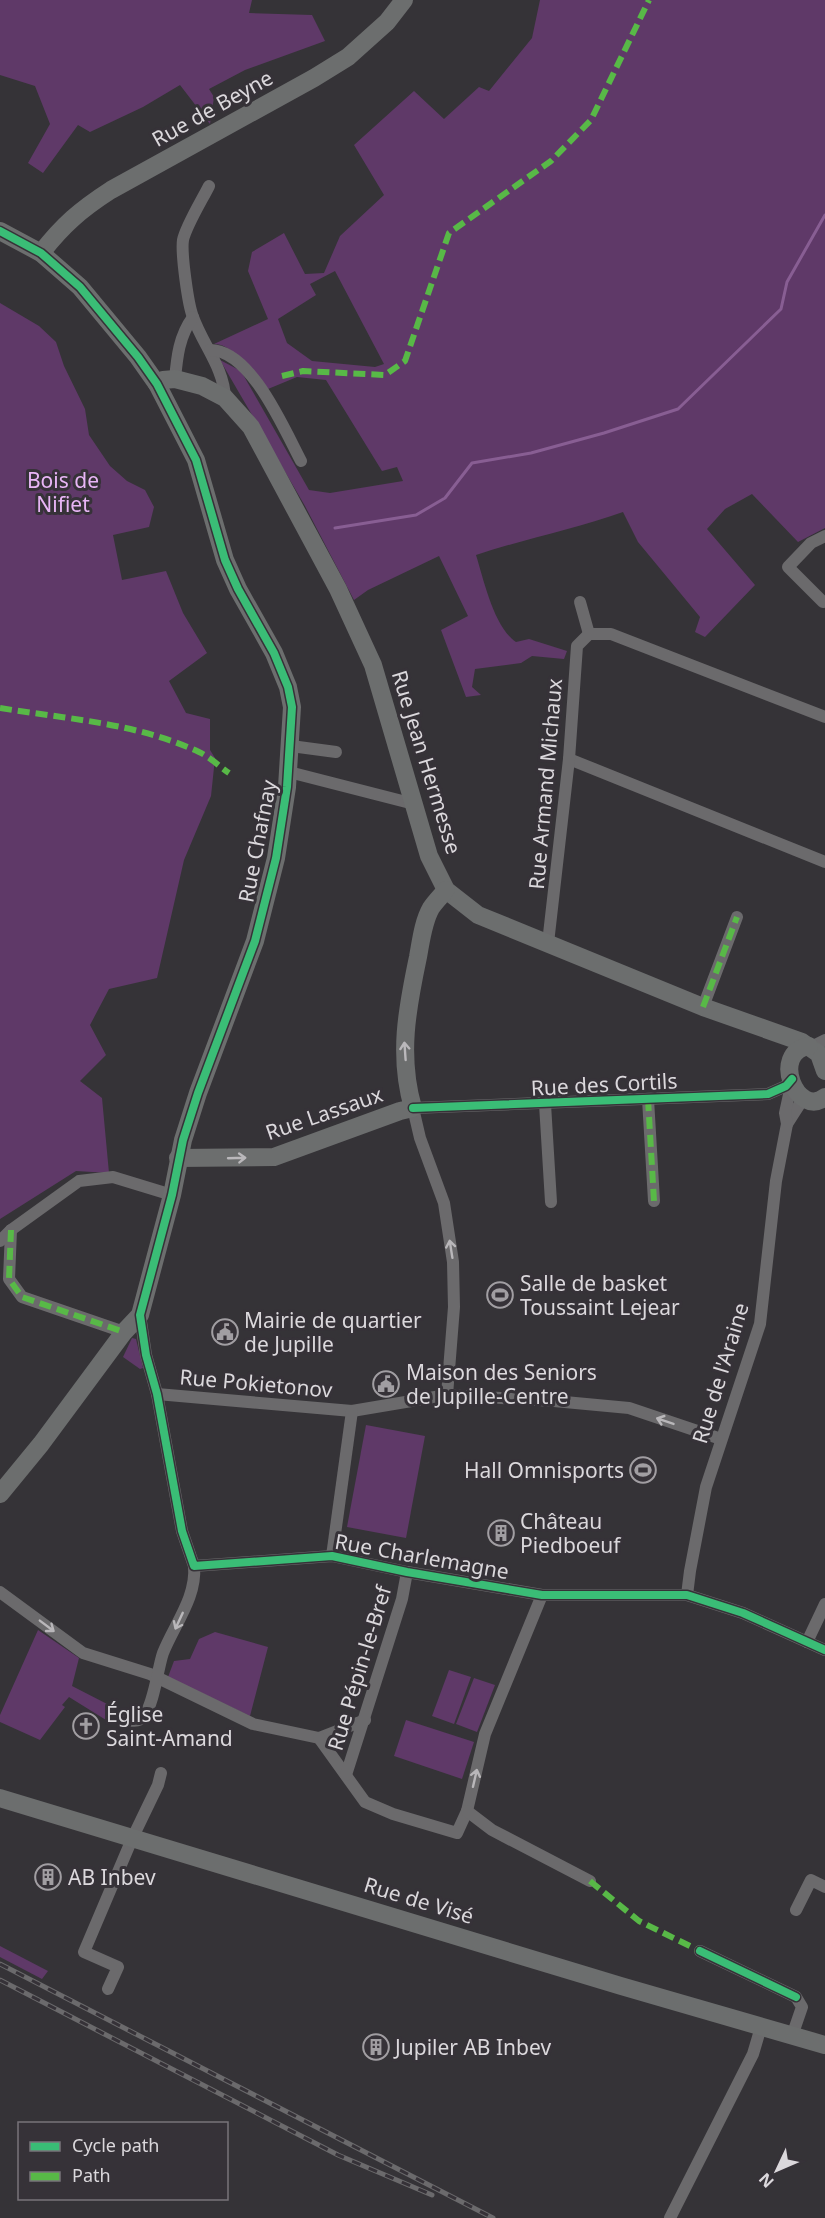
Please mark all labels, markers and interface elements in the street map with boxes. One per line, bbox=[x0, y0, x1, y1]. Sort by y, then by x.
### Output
street label: Rue de Beyne bbox=[147, 63, 277, 153]
park label: Bois de Nifiet bbox=[27, 466, 99, 518]
street label: Rue Jean Hermesse bbox=[386, 667, 468, 857]
street label: Rue Armand Michaux bbox=[522, 677, 568, 891]
street label: Rue Chafnay bbox=[231, 777, 283, 905]
one-way arrow bbox=[400, 1041, 411, 1061]
street label: Rue des Cortils bbox=[530, 1066, 678, 1102]
street label: Rue Lassaux bbox=[262, 1080, 386, 1146]
one-way arrow bbox=[226, 1152, 246, 1164]
one-way arrow bbox=[445, 1240, 456, 1259]
place label: Salle de basket Toussaint Lejear bbox=[520, 1269, 680, 1321]
sports icon: Salle de basket Toussaint Lejear bbox=[485, 1280, 515, 1310]
street label: Rue de l'Araine bbox=[685, 1299, 755, 1447]
place label: Mairie de quartier de Jupille bbox=[244, 1306, 422, 1358]
public building icon: Mairie de quartier de Jupille bbox=[210, 1317, 240, 1347]
place label: Maison des Seniors de Jupille-Centre bbox=[406, 1358, 597, 1410]
street label: Rue Pokietonov bbox=[178, 1362, 334, 1404]
public building icon: Maison des Seniors de Jupille-Centre bbox=[371, 1369, 401, 1399]
one-way arrow bbox=[656, 1414, 675, 1425]
sports icon: Hall Omnisports bbox=[628, 1455, 658, 1485]
place label: Hall Omnisports bbox=[464, 1456, 624, 1484]
place label: Château Piedboeuf bbox=[520, 1507, 622, 1559]
building icon: Château Piedboeuf bbox=[486, 1518, 516, 1548]
street label: Rue Charlemagne bbox=[333, 1527, 511, 1585]
street label: Rue Pépin-le-Bref bbox=[321, 1580, 398, 1754]
one-way arrow bbox=[172, 1612, 184, 1630]
one-way arrow bbox=[39, 1620, 55, 1633]
place label: Église Saint-Amand bbox=[106, 1700, 233, 1752]
church icon: Église Saint-Amand bbox=[71, 1711, 101, 1741]
one-way arrow bbox=[469, 1769, 481, 1788]
building icon: AB Inbev bbox=[33, 1862, 63, 1892]
place label: AB Inbev bbox=[68, 1863, 156, 1891]
street label: Rue de Visé bbox=[361, 1870, 477, 1930]
building icon: Jupiler AB Inbev bbox=[361, 2032, 391, 2062]
place label: Jupiler AB Inbev bbox=[393, 2033, 551, 2061]
legend bbox=[18, 2122, 228, 2200]
text: Cycle path bbox=[72, 2133, 159, 2157]
north arrow bbox=[747, 2140, 807, 2200]
text: Path bbox=[72, 2163, 111, 2187]
text: N bbox=[754, 2168, 779, 2193]

